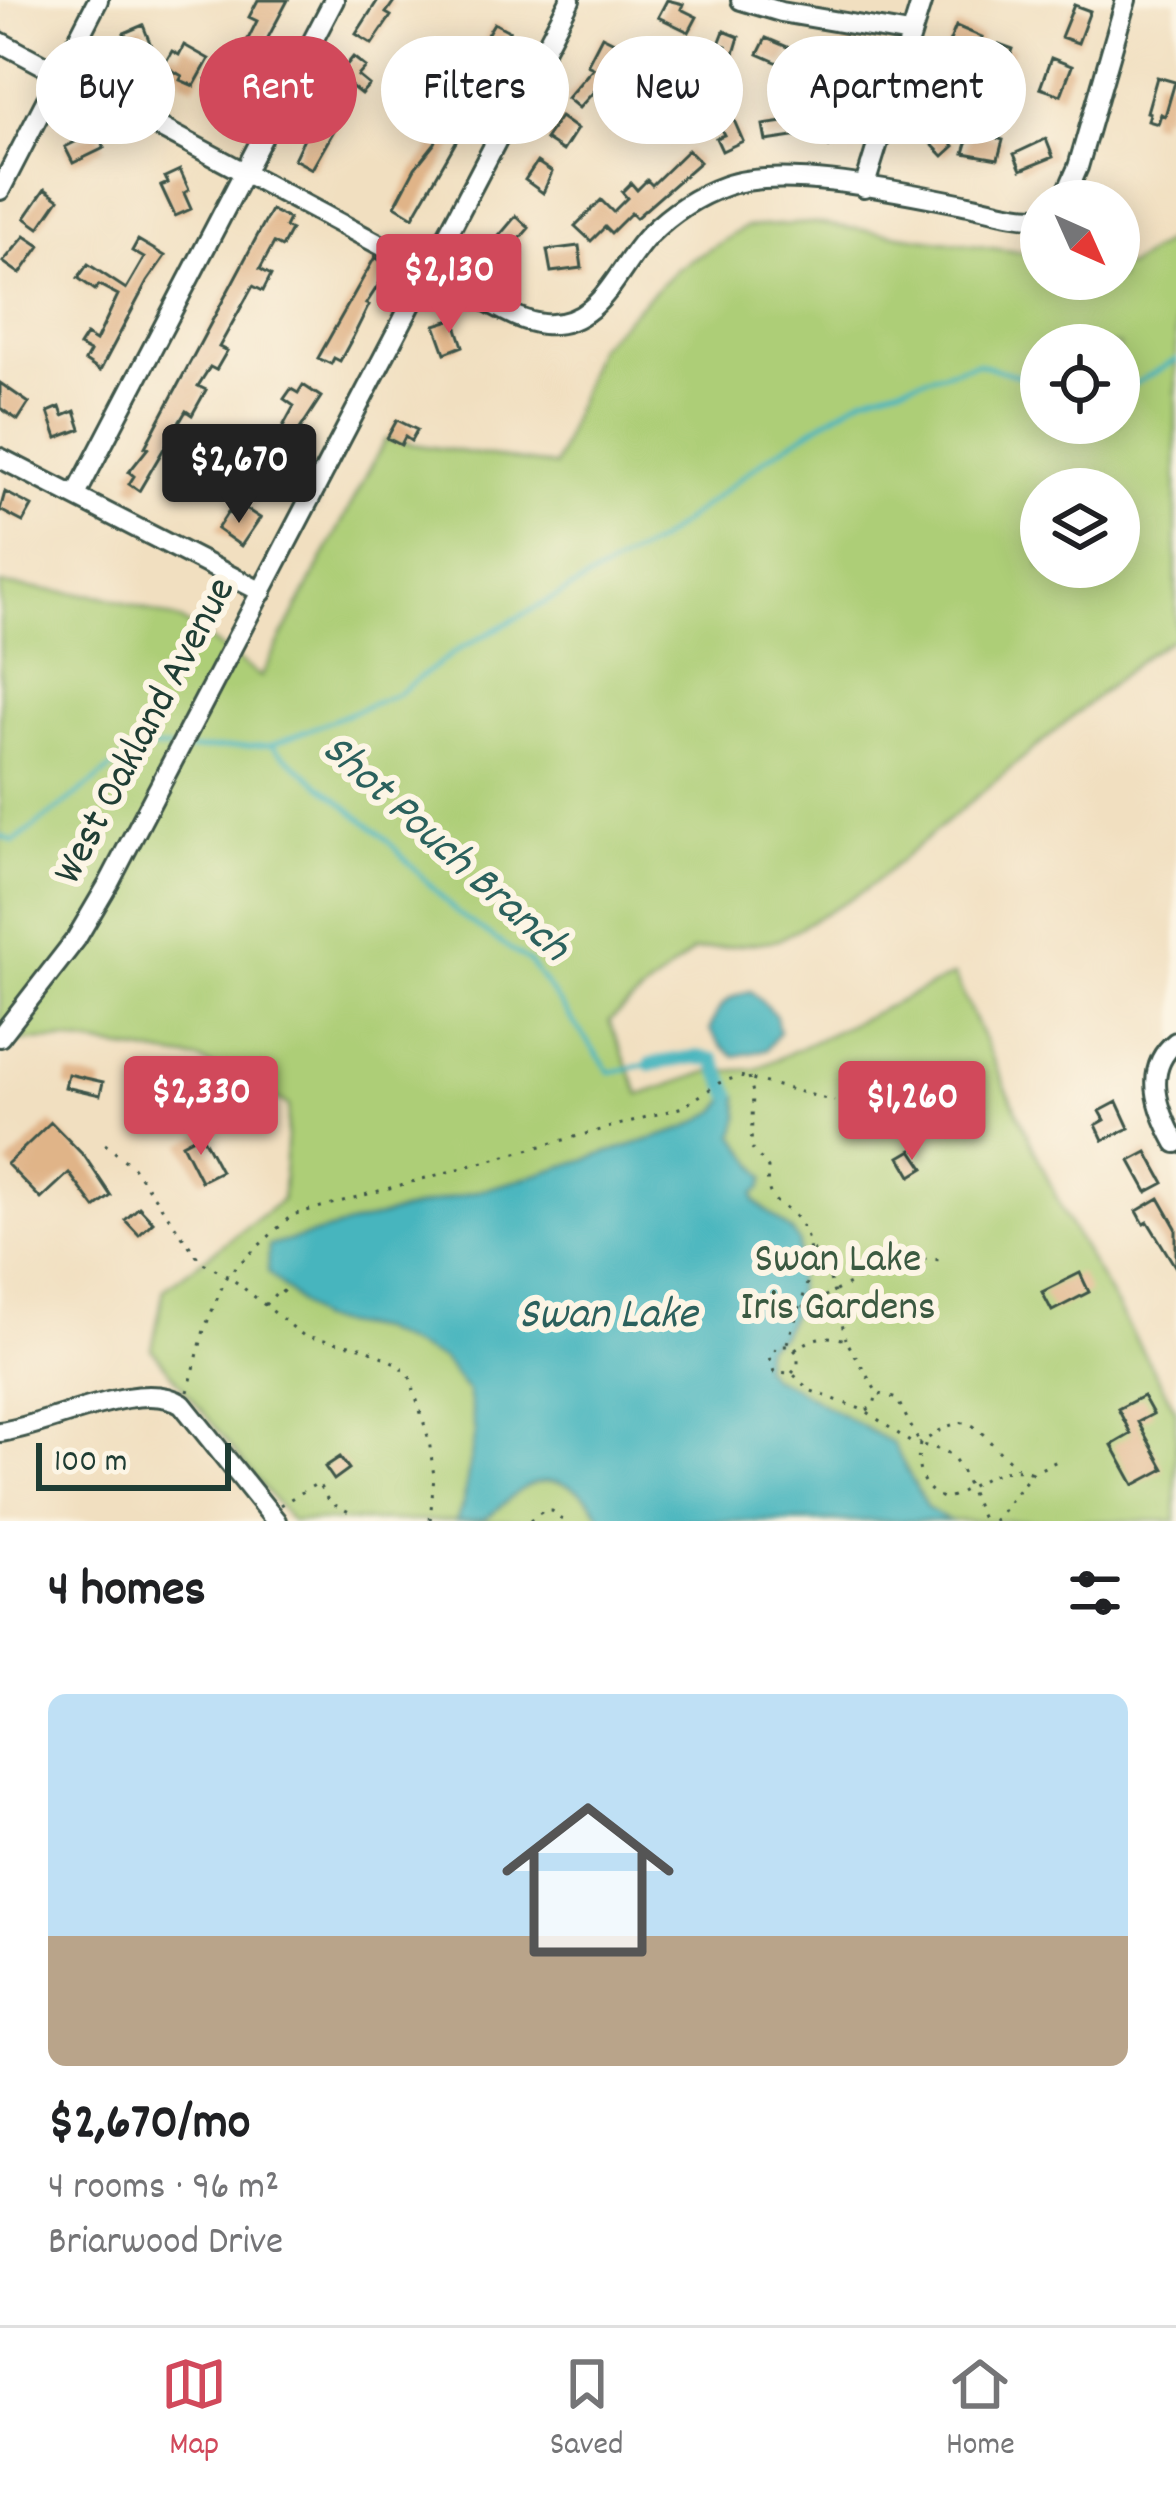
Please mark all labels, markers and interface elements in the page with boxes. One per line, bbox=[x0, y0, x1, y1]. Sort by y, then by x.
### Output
chip: Buy bbox=[36, 36, 175, 144]
chip: Rent bbox=[199, 36, 357, 144]
chip: Filters bbox=[381, 36, 569, 144]
chip: New bbox=[593, 36, 743, 144]
chip: Apartment bbox=[767, 36, 1026, 144]
north arrow bbox=[1020, 180, 1140, 300]
map controls bbox=[1020, 180, 1140, 588]
pin: $2,130 bbox=[351, 234, 547, 336]
text: $2,130 bbox=[403, 245, 495, 300]
button: locate bbox=[1020, 324, 1140, 444]
pin: $2,670 bbox=[141, 424, 337, 526]
text: $2,670 bbox=[189, 435, 289, 490]
button: layers bbox=[1020, 468, 1140, 588]
street label: West Oakland Avenue bbox=[41, 568, 253, 896]
water label: Shot Pouch Branch bbox=[306, 721, 583, 980]
pin: $2,330 bbox=[103, 1056, 299, 1158]
pin: $1,260 bbox=[814, 1061, 1010, 1163]
text: $2,330 bbox=[151, 1067, 251, 1122]
text: $1,260 bbox=[865, 1072, 959, 1127]
park label: Swan Lake Iris Gardens bbox=[740, 1232, 936, 1340]
water label: Swan Lake bbox=[519, 1285, 700, 1349]
scale bar bbox=[36, 1437, 231, 1490]
text: 100 m bbox=[54, 1440, 127, 1487]
text: 4 homes bbox=[48, 1557, 206, 1629]
icon: filters bbox=[1062, 1560, 1128, 1626]
icon: home bbox=[480, 1772, 696, 1988]
text: $2,670/mo bbox=[48, 2090, 250, 2162]
text: 4 rooms · 96 m² bbox=[48, 2162, 279, 2217]
text: Briarwood Drive bbox=[48, 2217, 283, 2272]
tab: Map bbox=[161, 2351, 227, 2470]
tab: Saved bbox=[550, 2351, 624, 2470]
tab: Home bbox=[946, 2351, 1015, 2470]

